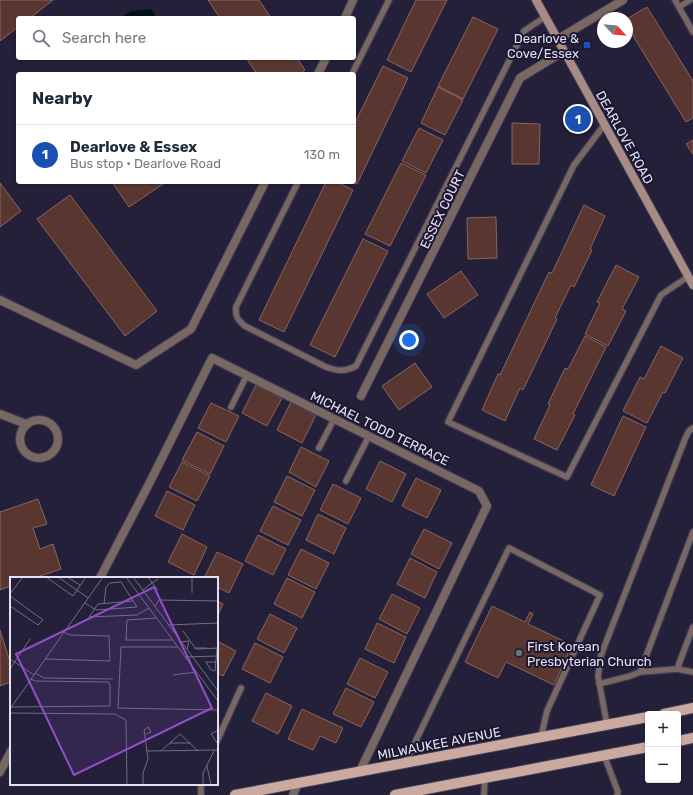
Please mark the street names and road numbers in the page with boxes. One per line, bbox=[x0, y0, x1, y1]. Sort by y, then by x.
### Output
street label: DEARLOVE ROAD bbox=[593, 88, 656, 186]
street label: ESSEX COURT bbox=[417, 167, 468, 251]
street label: MICHAEL TODD TERRACE bbox=[308, 388, 452, 469]
street label: MILWAUKEE AVENUE bbox=[376, 724, 502, 763]

